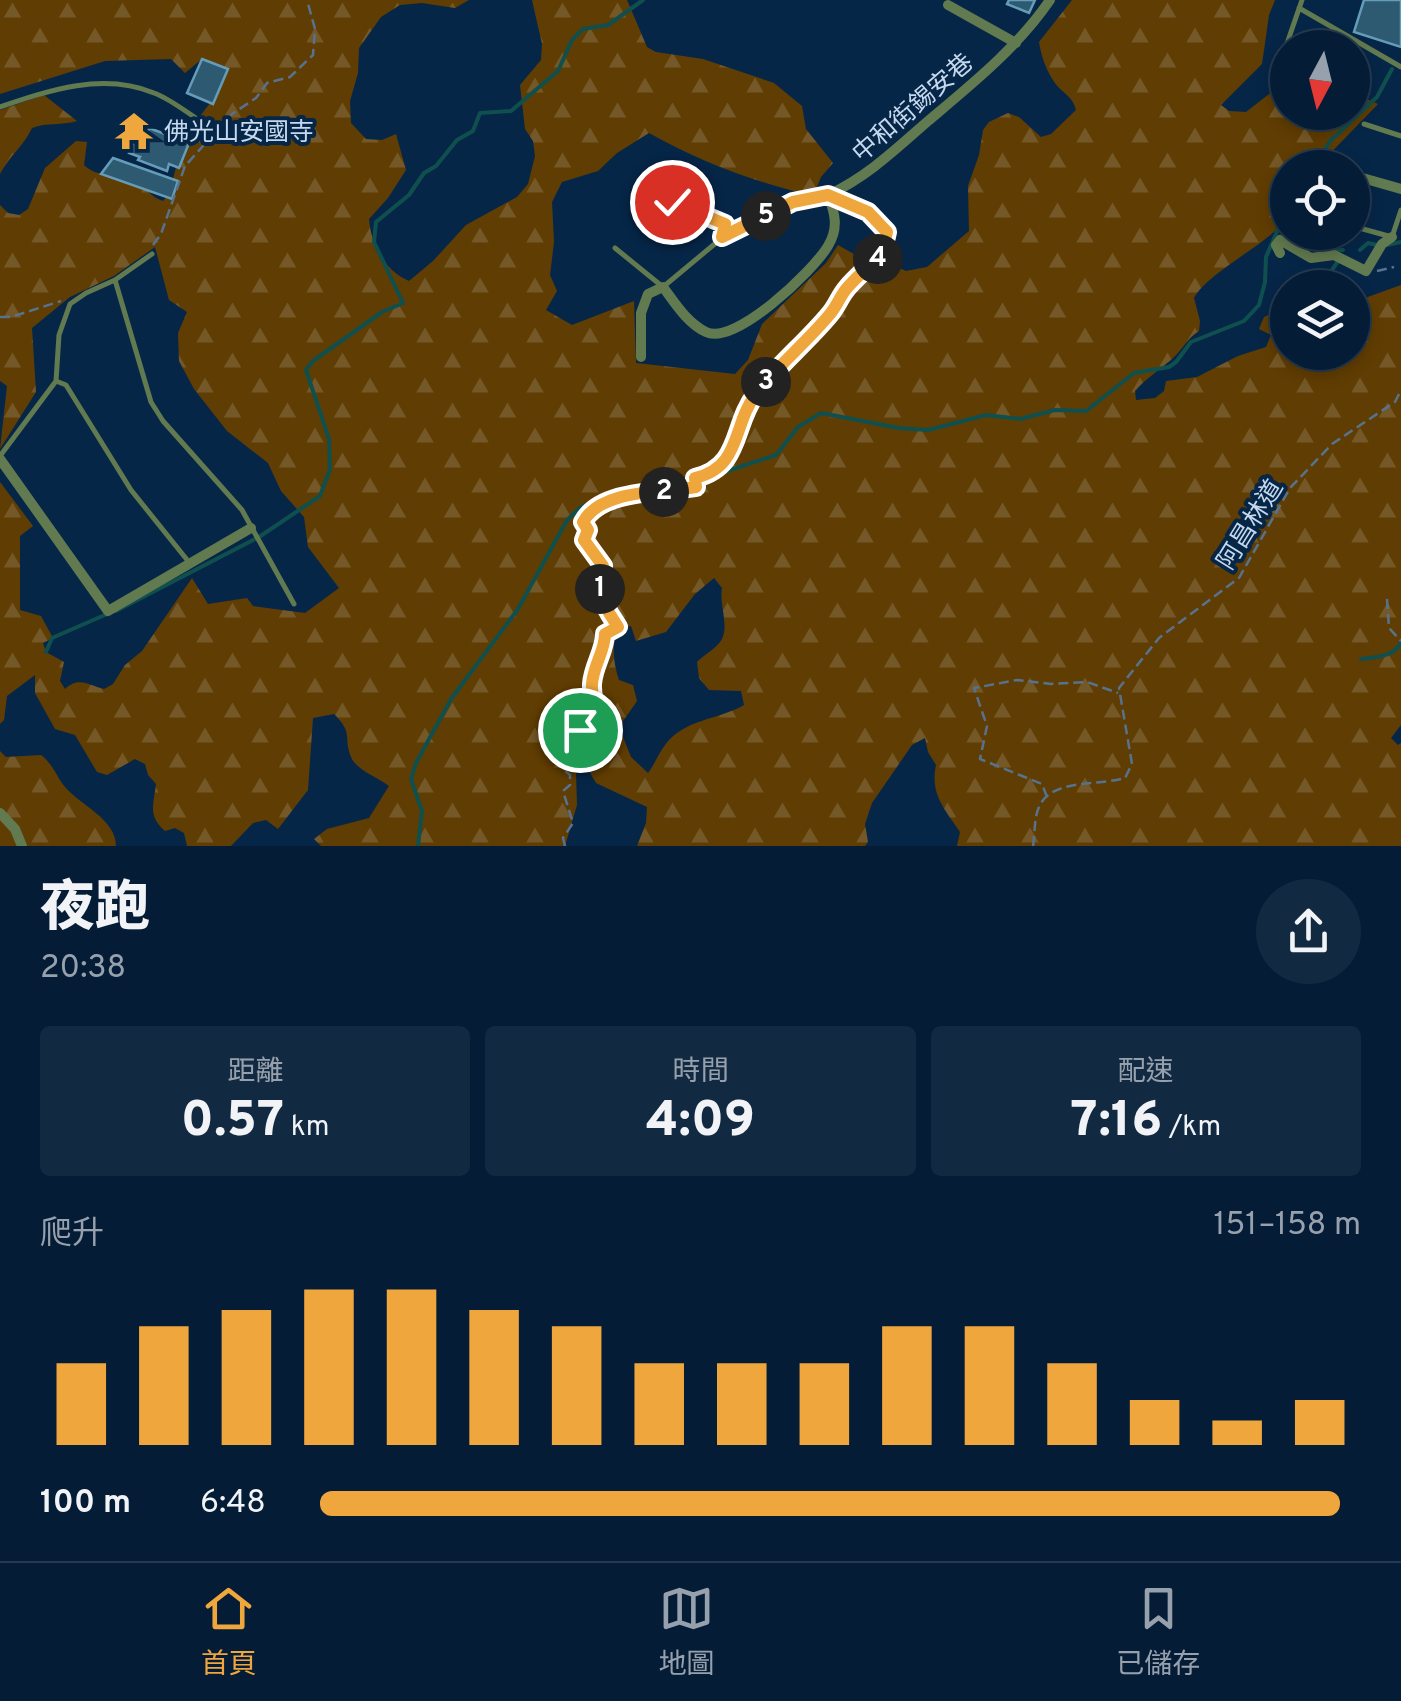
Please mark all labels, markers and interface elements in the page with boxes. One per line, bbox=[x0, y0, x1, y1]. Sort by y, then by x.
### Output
north arrow bbox=[1270, 30, 1370, 130]
map controls bbox=[1270, 30, 1370, 370]
street label: 中和街錫安巷 bbox=[847, 48, 981, 171]
temple icon: 佛光山安國寺 bbox=[113, 110, 155, 152]
place label: 佛光山安國寺 bbox=[164, 118, 314, 150]
button: locate bbox=[1270, 150, 1370, 250]
pin bbox=[630, 160, 715, 245]
icon: check bbox=[645, 175, 700, 230]
pin: 5 bbox=[741, 191, 791, 241]
text: 5 bbox=[757, 198, 775, 234]
pin: 4 bbox=[853, 234, 903, 284]
text: 4 bbox=[869, 241, 887, 277]
button: layers bbox=[1270, 270, 1370, 370]
pin: 3 bbox=[741, 357, 791, 407]
text: 3 bbox=[758, 364, 774, 400]
pin: 2 bbox=[639, 467, 689, 517]
text: 2 bbox=[655, 474, 673, 510]
street label: 阿昌林道 bbox=[1211, 475, 1292, 576]
pin: 1 bbox=[575, 564, 625, 614]
text: 1 bbox=[594, 571, 606, 607]
pin bbox=[538, 688, 623, 773]
icon: arrive bbox=[553, 703, 608, 758]
text: 夜跑 bbox=[40, 876, 150, 946]
button: share bbox=[1256, 879, 1361, 984]
text: 20:38 bbox=[40, 949, 126, 989]
text: 距離 bbox=[227, 1055, 283, 1091]
text: 時間 bbox=[672, 1055, 729, 1091]
text: 配速 bbox=[1118, 1055, 1174, 1091]
text: 0.57 bbox=[181, 1091, 284, 1154]
text: 4:09 bbox=[646, 1091, 755, 1154]
text: 7:16 bbox=[1071, 1091, 1162, 1154]
text: km bbox=[284, 1110, 329, 1146]
text: /km bbox=[1162, 1110, 1221, 1146]
text: 151–158 m bbox=[1214, 1206, 1361, 1246]
text: 爬升 bbox=[40, 1215, 104, 1255]
text: 100 m bbox=[40, 1484, 131, 1524]
text: 6:48 bbox=[200, 1484, 266, 1524]
tab: 首頁 bbox=[201, 1581, 257, 1684]
tab: 地圖 bbox=[658, 1581, 714, 1684]
tab: 已儲存 bbox=[1116, 1581, 1200, 1684]

